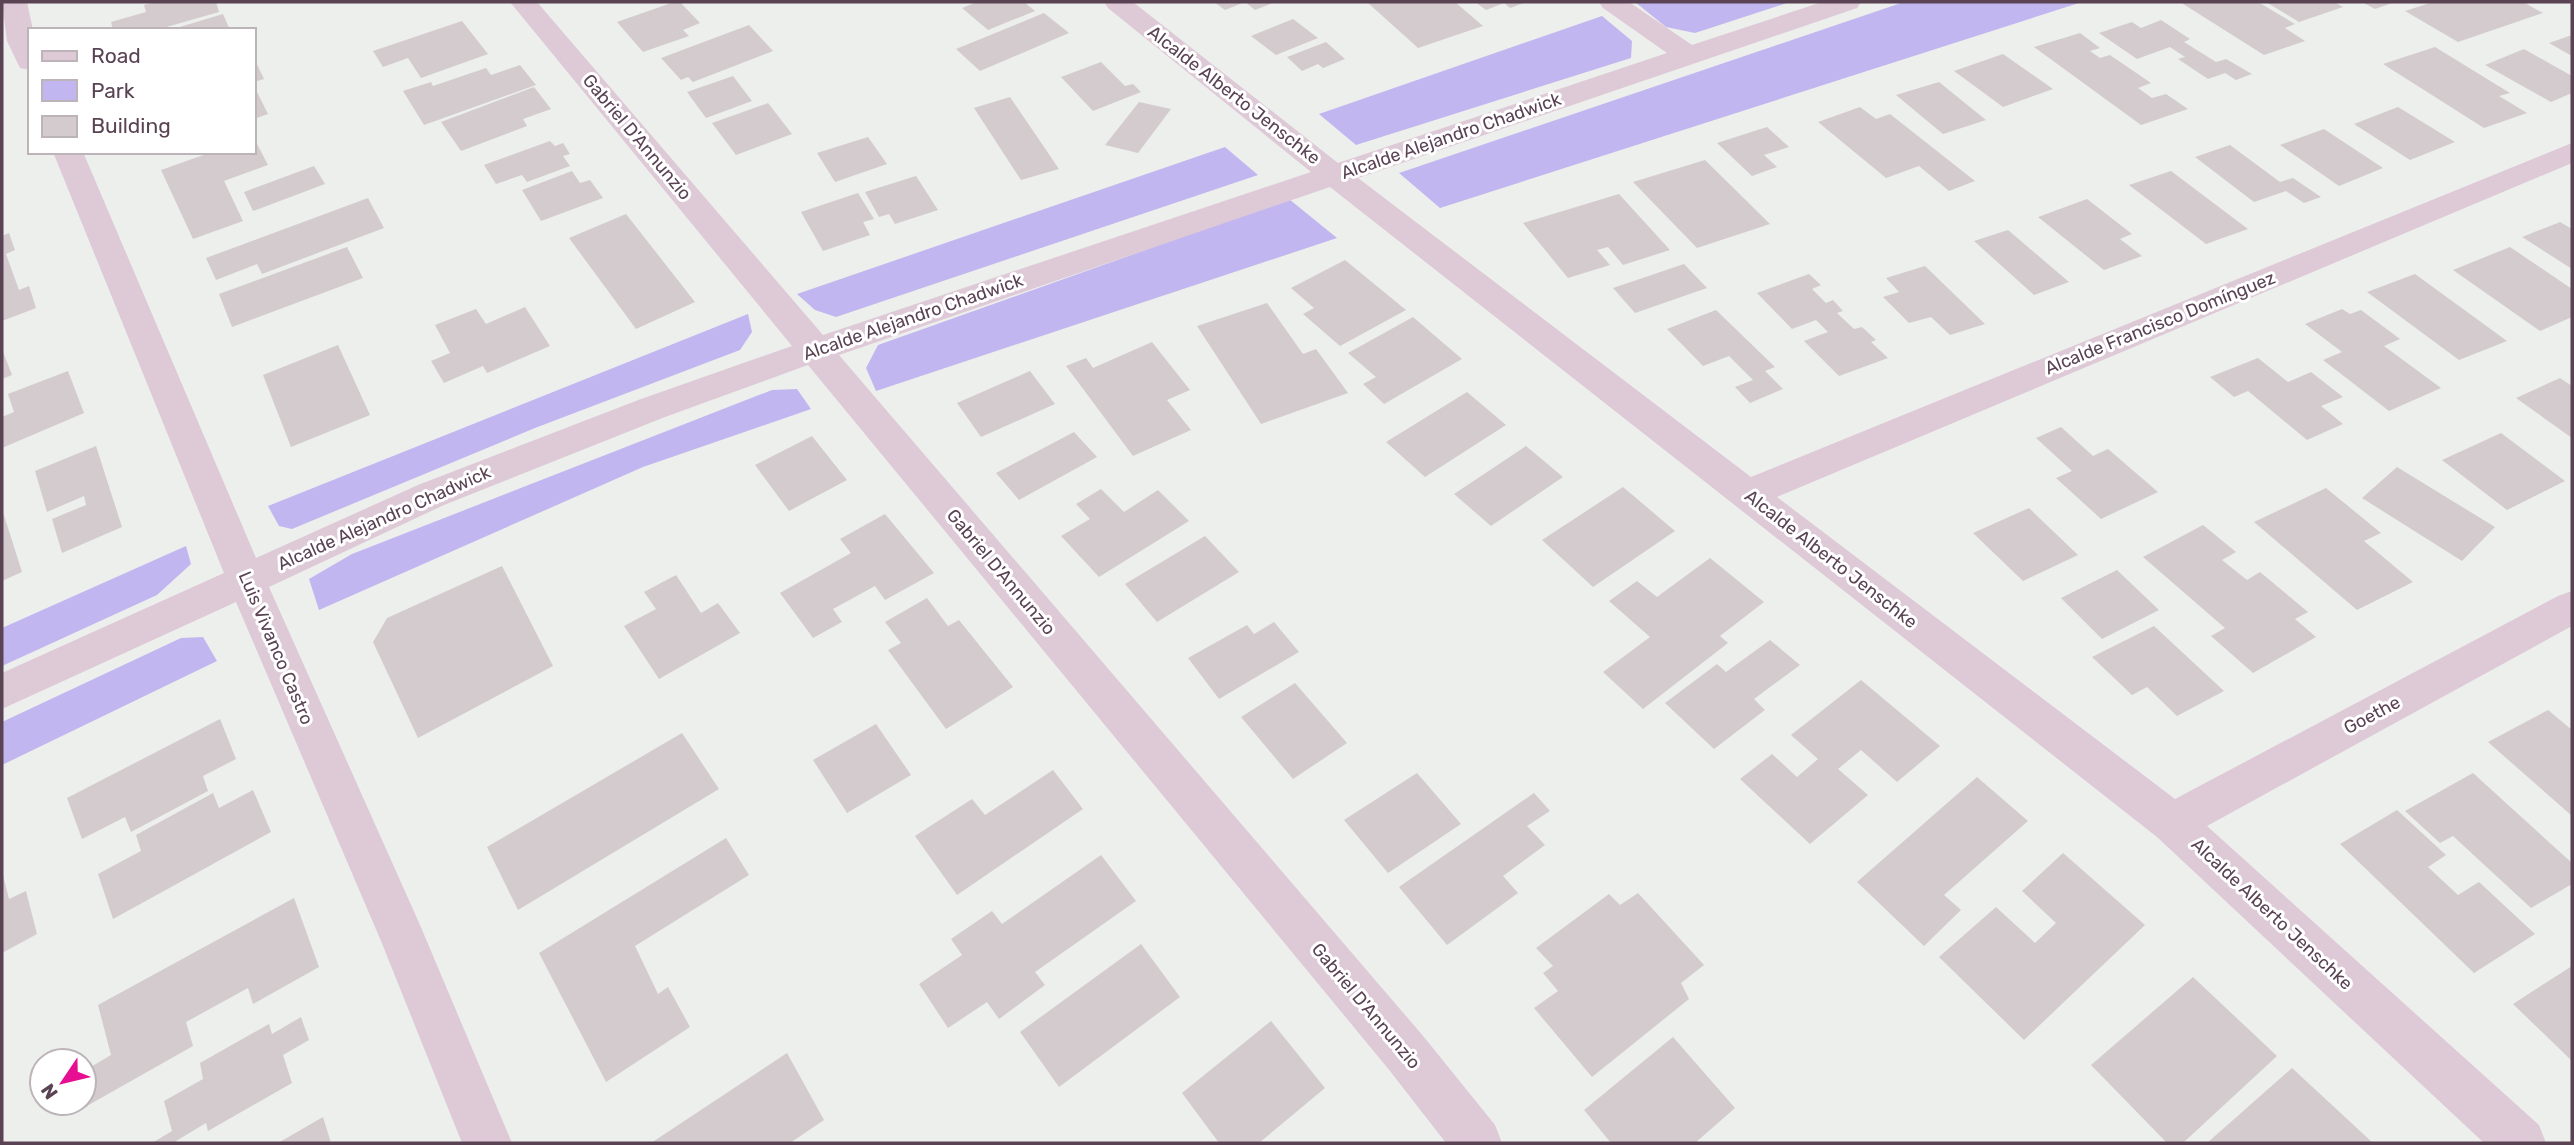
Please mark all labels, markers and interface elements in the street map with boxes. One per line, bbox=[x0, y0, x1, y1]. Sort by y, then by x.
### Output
street label: Alcalde Alberto Jenschke bbox=[1143, 21, 1325, 169]
legend bbox=[28, 28, 256, 154]
text: Road bbox=[91, 43, 141, 68]
street label: Gabriel D'Annunzio bbox=[578, 70, 696, 204]
text: Park bbox=[91, 78, 135, 103]
street label: Alcalde Alejandro Chadwick bbox=[1338, 88, 1564, 184]
text: Building bbox=[91, 113, 171, 138]
street label: Alcalde Francisco Domínguez bbox=[2042, 267, 2278, 379]
street label: Alcalde Alejandro Chadwick bbox=[800, 269, 1026, 365]
street label: Alcalde Alejandro Chadwick bbox=[274, 461, 495, 575]
street label: Alcalde Alberto Jenschke bbox=[1740, 485, 1922, 633]
street label: Gabriel D'Annunzio bbox=[942, 505, 1060, 639]
street label: Luis Vivanco Castro bbox=[234, 568, 318, 728]
street label: Goethe bbox=[2340, 691, 2404, 739]
street label: Alcalde Alberto Jenschke bbox=[2187, 833, 2357, 995]
street label: Gabriel D'Annunzio bbox=[1307, 939, 1425, 1073]
north arrow bbox=[28, 1047, 98, 1117]
text: N bbox=[36, 1079, 63, 1104]

